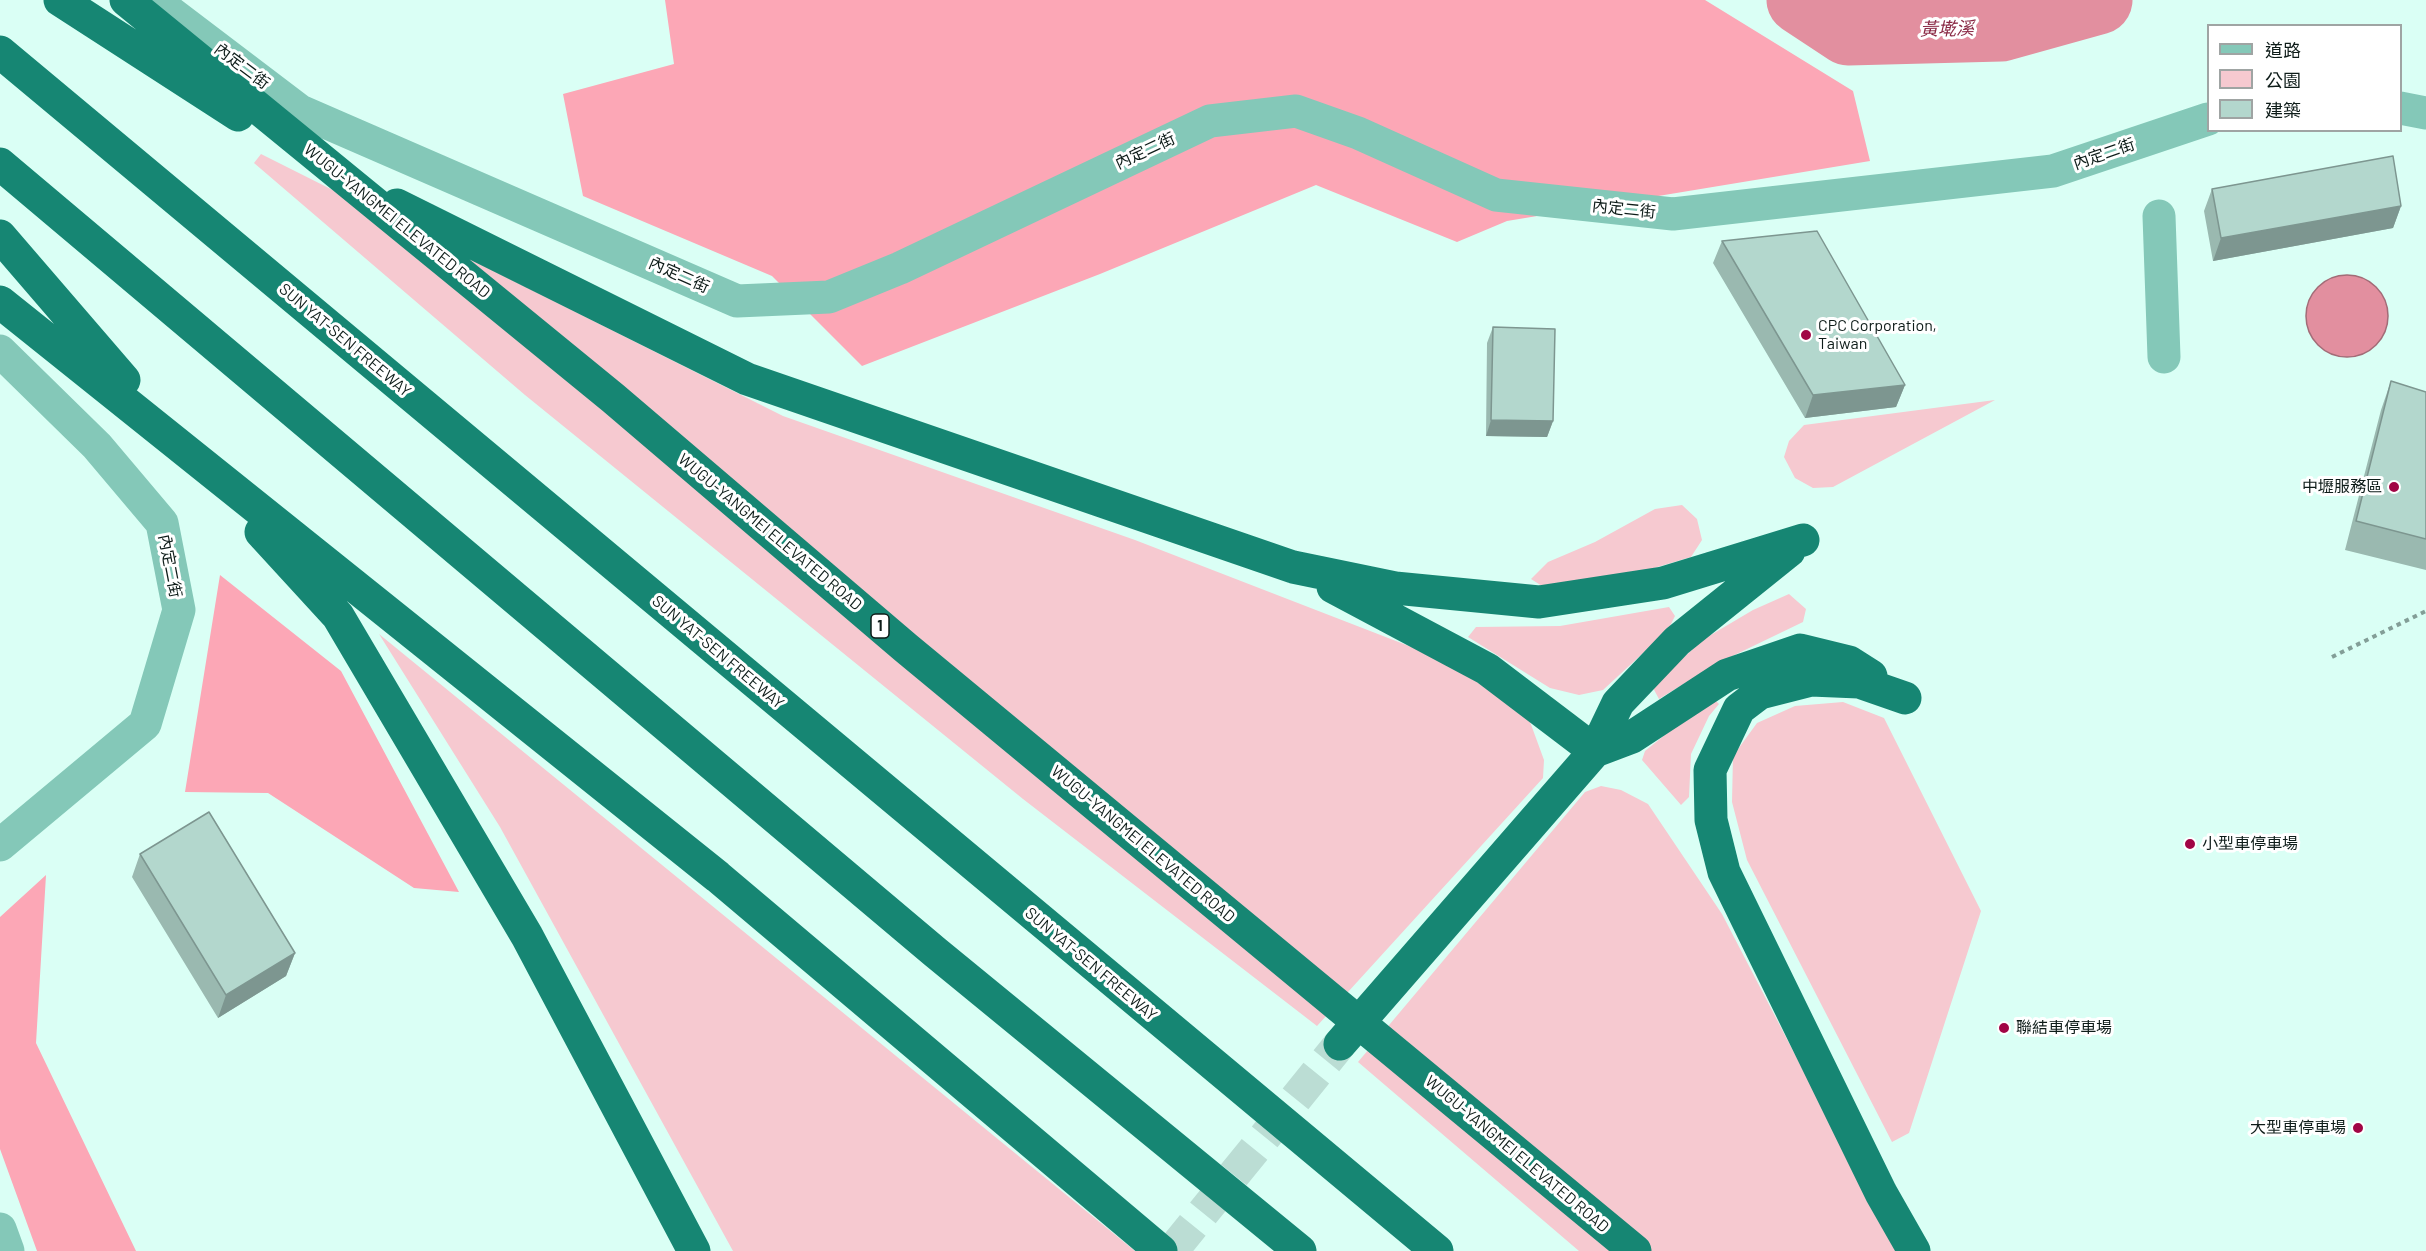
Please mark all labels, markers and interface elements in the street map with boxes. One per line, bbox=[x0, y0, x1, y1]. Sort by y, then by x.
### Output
water label: 黃墘溪 bbox=[1920, 18, 1974, 40]
legend bbox=[2207, 24, 2402, 132]
street label: 內定二街 bbox=[211, 39, 273, 93]
text: 道路 bbox=[2265, 39, 2301, 61]
text: 公園 bbox=[2265, 69, 2301, 91]
text: 建築 bbox=[2265, 99, 2301, 121]
street label: 內定二街 bbox=[1112, 129, 1178, 173]
street label: 內定二街 bbox=[2071, 135, 2137, 173]
street label: WUGU-YANGMEI ELEVATED ROAD bbox=[300, 140, 494, 302]
street label: 內定二街 bbox=[1591, 196, 1657, 222]
street label: 內定二街 bbox=[646, 253, 712, 297]
street label: SUN YAT-SEN FREEWAY bbox=[275, 279, 415, 401]
place label: CPC Corporation, Taiwan bbox=[1818, 316, 1937, 354]
marker: CPC Corporation, Taiwan bbox=[1799, 328, 1813, 342]
street label: WUGU-YANGMEI ELEVATED ROAD bbox=[674, 450, 866, 614]
place label: 中壢服務區 bbox=[2302, 477, 2382, 497]
marker: 中壢服務區 bbox=[2387, 480, 2401, 494]
street label: 內定二街 bbox=[154, 533, 186, 599]
street label: SUN YAT-SEN FREEWAY bbox=[648, 591, 788, 713]
road number: 1 bbox=[871, 614, 889, 638]
street label: WUGU-YANGMEI ELEVATED ROAD bbox=[1047, 762, 1239, 926]
place label: 小型車停車場 bbox=[2202, 834, 2298, 854]
marker: 小型車停車場 bbox=[2183, 837, 2197, 851]
street label: SUN YAT-SEN FREEWAY bbox=[1021, 903, 1161, 1025]
place label: 聯結車停車場 bbox=[2016, 1018, 2112, 1038]
marker: 聯結車停車場 bbox=[1997, 1021, 2011, 1035]
street label: WUGU-YANGMEI ELEVATED ROAD bbox=[1421, 1072, 1613, 1236]
place label: 大型車停車場 bbox=[2250, 1118, 2346, 1138]
marker: 大型車停車場 bbox=[2351, 1121, 2365, 1135]

